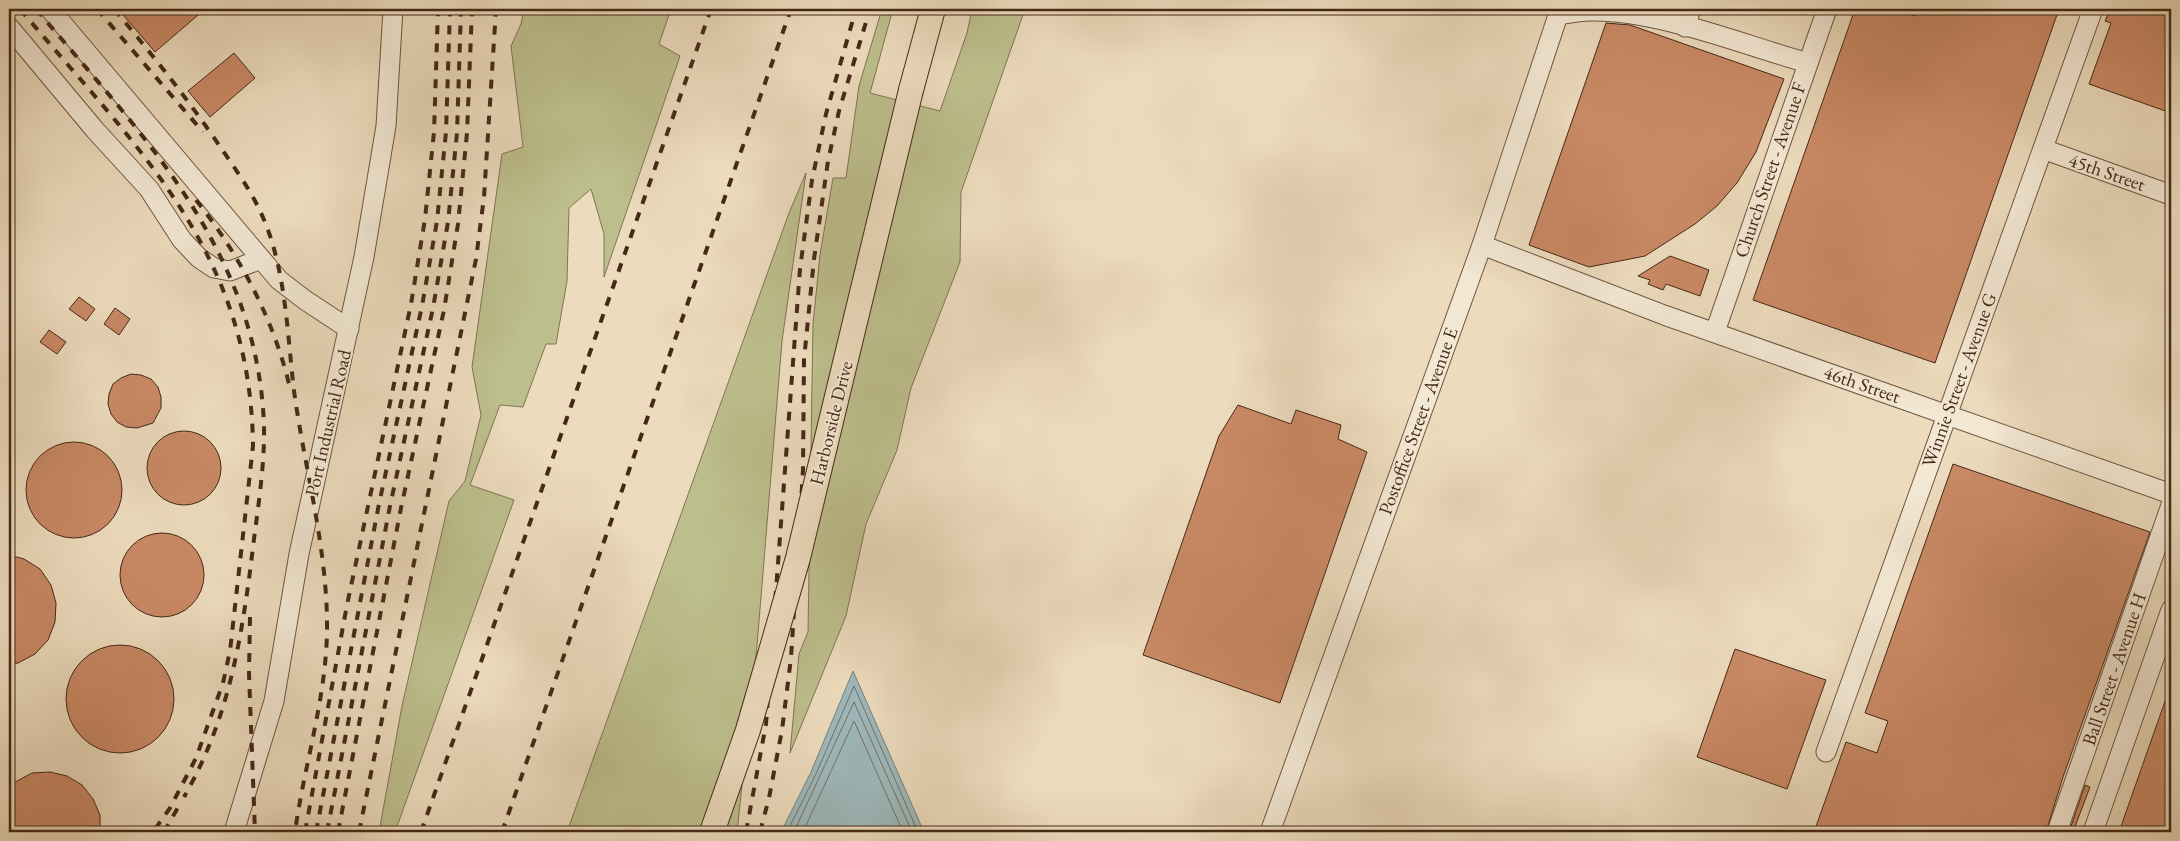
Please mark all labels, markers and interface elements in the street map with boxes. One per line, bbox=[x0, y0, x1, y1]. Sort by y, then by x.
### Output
street label: Church Street - Avenue F bbox=[1728, 79, 1812, 261]
street label: 45th Street bbox=[2065, 147, 2149, 197]
street label: Winnie Street - Avenue G bbox=[1916, 289, 2002, 471]
street label: Postoffice Street - Avenue E bbox=[1373, 324, 1464, 518]
street label: Port Industrial Road bbox=[299, 347, 357, 499]
street label: Harborside Drive bbox=[804, 358, 858, 488]
street label: 46th Street bbox=[1820, 359, 1904, 409]
street label: Ball Street - Avenue H bbox=[2076, 589, 2152, 749]

